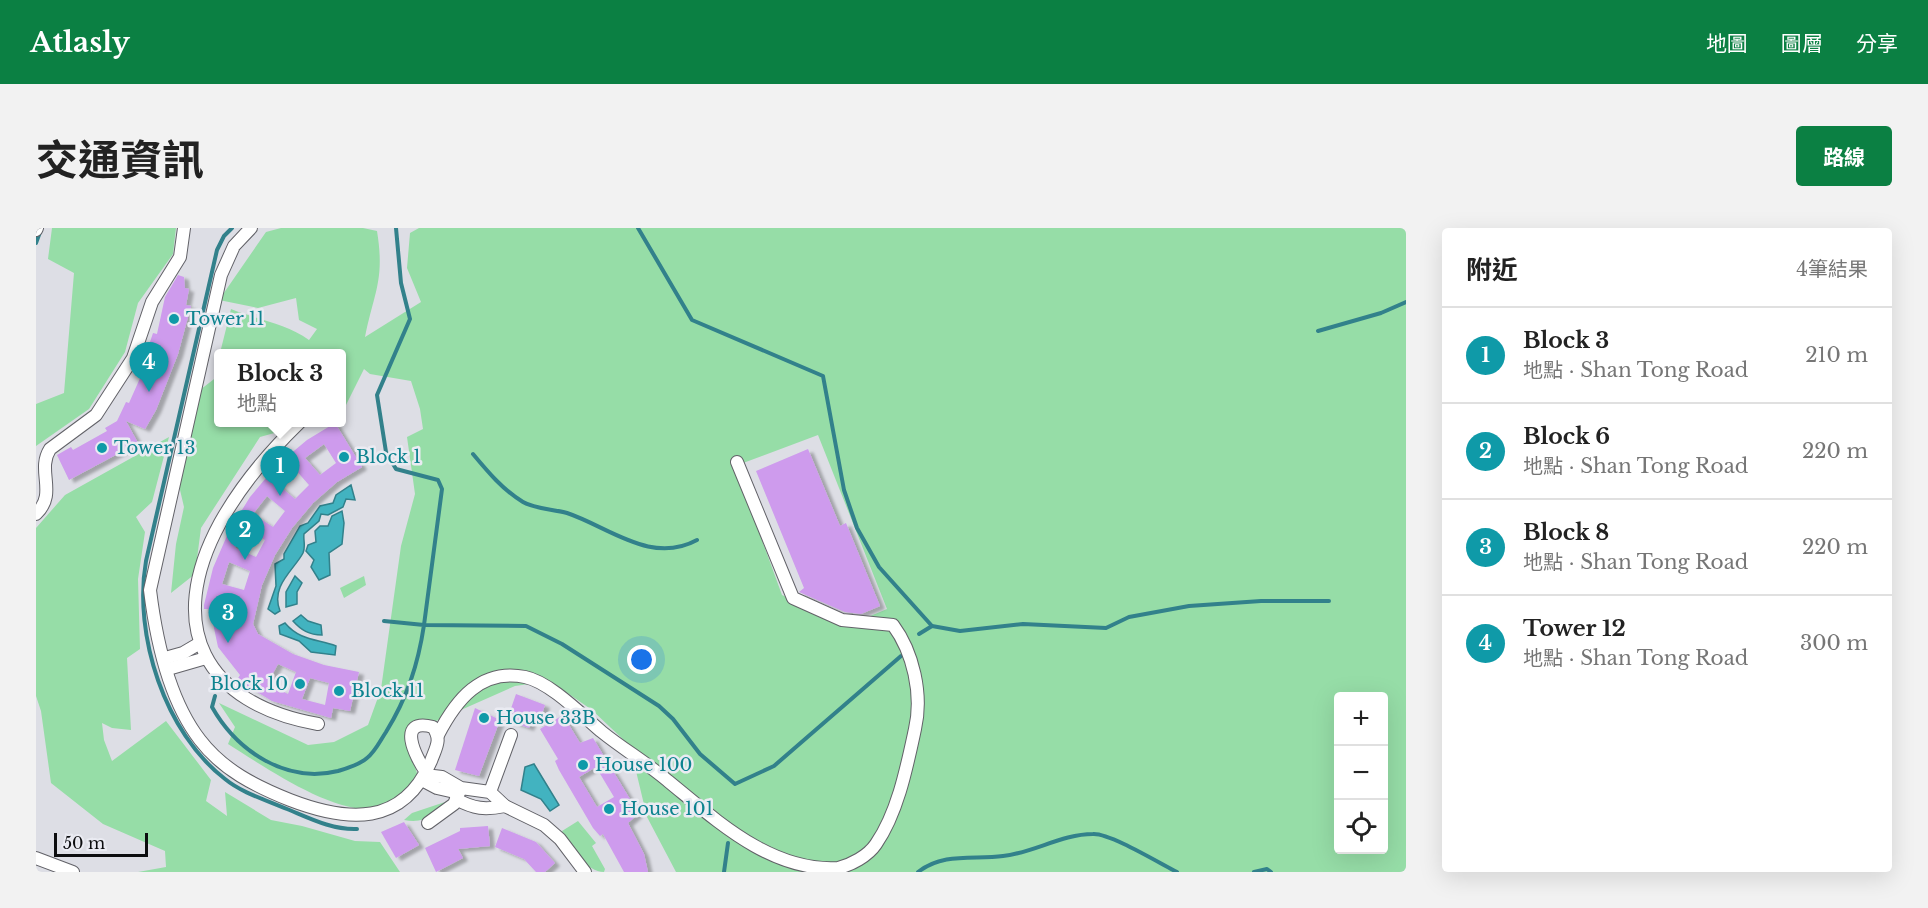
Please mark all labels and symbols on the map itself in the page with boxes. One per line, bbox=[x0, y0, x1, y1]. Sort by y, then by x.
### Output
place label: Tower 11 bbox=[186, 308, 265, 330]
marker: Tower 11 bbox=[167, 312, 181, 326]
pin: 4 bbox=[130, 342, 168, 392]
place label: Tower 13 bbox=[114, 437, 196, 459]
marker: Tower 13 bbox=[95, 441, 109, 455]
pin: 1 bbox=[260, 446, 300, 496]
place label: Block 1 bbox=[356, 446, 421, 468]
marker: Block 1 bbox=[337, 450, 351, 464]
pin: 2 bbox=[226, 510, 264, 560]
pin: 3 bbox=[208, 594, 248, 643]
your location bbox=[627, 645, 656, 674]
place label: Block 10 bbox=[210, 673, 288, 695]
marker: Block 10 bbox=[293, 677, 307, 691]
place label: Block 11 bbox=[351, 680, 424, 702]
marker: Block 11 bbox=[332, 684, 346, 698]
place label: House 33B bbox=[496, 707, 596, 729]
marker: House 33B bbox=[477, 711, 491, 725]
place label: House 100 bbox=[595, 754, 692, 776]
marker: House 100 bbox=[576, 758, 590, 772]
place label: House 101 bbox=[621, 798, 714, 820]
marker: House 101 bbox=[602, 802, 616, 816]
scale bar bbox=[54, 830, 148, 858]

